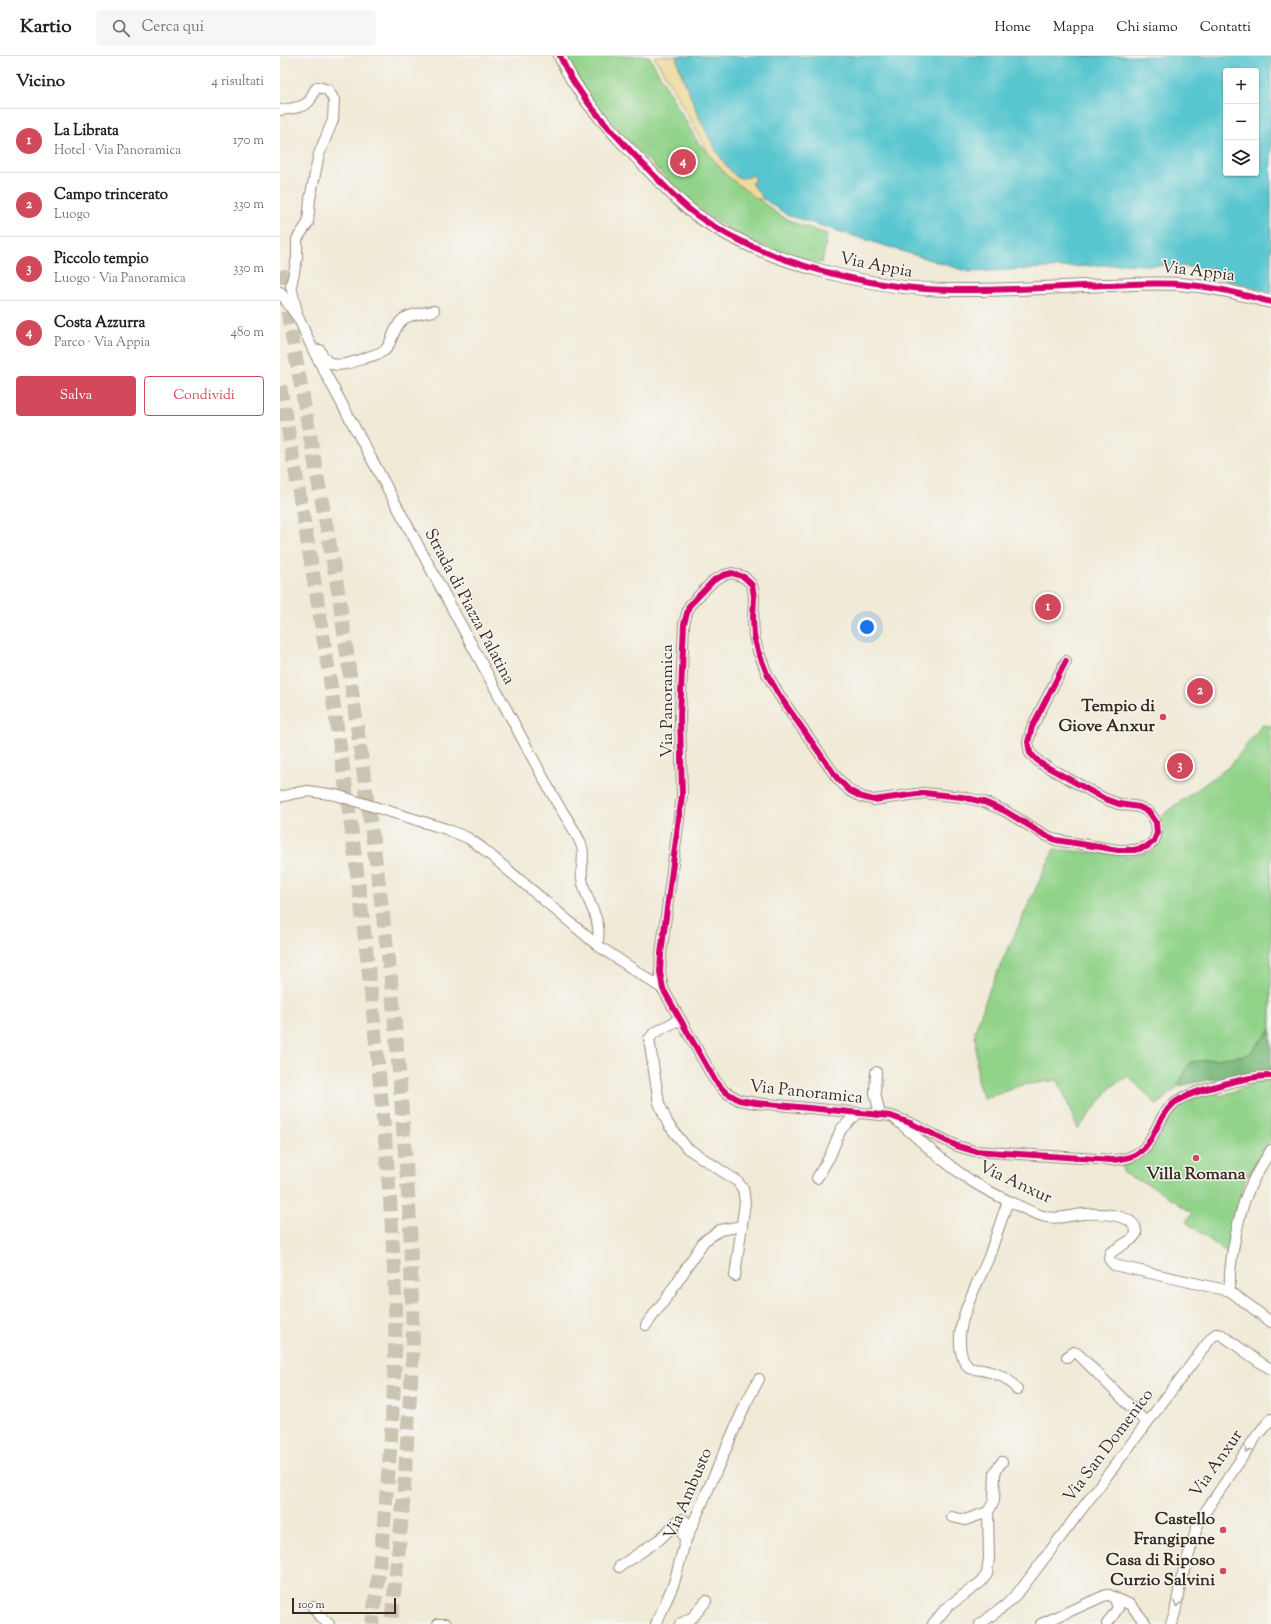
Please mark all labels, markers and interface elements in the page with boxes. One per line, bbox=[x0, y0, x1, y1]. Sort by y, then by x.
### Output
search box bbox=[96, 10, 376, 46]
text: Kartio bbox=[20, 14, 72, 41]
icon: search bbox=[110, 17, 132, 39]
text: Cerca qui bbox=[142, 17, 204, 38]
text: Home bbox=[994, 18, 1031, 38]
text: Mappa bbox=[1053, 18, 1094, 38]
text: Chi siamo bbox=[1116, 18, 1178, 38]
text: Contatti bbox=[1200, 18, 1251, 38]
map controls bbox=[1223, 68, 1259, 176]
button: + bbox=[1223, 68, 1259, 104]
text: Vicino bbox=[16, 70, 65, 94]
text: 4 risultati bbox=[212, 73, 264, 91]
button: − bbox=[1223, 104, 1259, 140]
text: La Librata bbox=[54, 121, 119, 142]
text: 1 bbox=[27, 132, 31, 150]
text: 170 m bbox=[233, 132, 264, 150]
button: layers bbox=[1223, 140, 1259, 176]
text: Hotel · Via Panoramica bbox=[54, 142, 181, 160]
pin: 4 bbox=[670, 147, 696, 177]
text: Campo trincerato bbox=[54, 185, 168, 206]
text: 2 bbox=[26, 196, 32, 214]
text: 330 m bbox=[233, 196, 264, 214]
text: Luogo bbox=[54, 206, 90, 224]
street label: Via Appia bbox=[837, 247, 915, 285]
text: Piccolo tempio bbox=[54, 249, 149, 270]
street label: Via Appia bbox=[1160, 256, 1236, 288]
text: 3 bbox=[26, 260, 32, 278]
text: 330 m bbox=[233, 260, 264, 278]
text: Luogo · Via Panoramica bbox=[54, 270, 186, 288]
text: Costa Azzurra bbox=[54, 313, 145, 334]
text: 4 bbox=[26, 324, 32, 342]
text: 480 m bbox=[231, 324, 264, 342]
text: Parco · Via Appia bbox=[54, 334, 150, 352]
button: Salva bbox=[16, 376, 136, 416]
button: Condividi bbox=[144, 376, 264, 416]
street label: Strada di Piazza Palatina bbox=[418, 525, 520, 689]
pin: 1 bbox=[1035, 592, 1061, 622]
your location bbox=[857, 617, 877, 637]
street label: Via Panoramica bbox=[656, 644, 680, 758]
pin: 2 bbox=[1187, 676, 1213, 706]
place label: Tempio di Giove Anxur bbox=[1058, 695, 1156, 739]
marker: Tempio di Giove Anxur bbox=[1158, 712, 1168, 722]
pin: 3 bbox=[1167, 751, 1193, 781]
street label: Via Panoramica bbox=[748, 1075, 864, 1111]
marker: Villa Romana bbox=[1191, 1153, 1201, 1163]
street label: Via Anxur bbox=[974, 1156, 1056, 1211]
place label: Villa Romana bbox=[1146, 1163, 1246, 1187]
street label: Via San Domenico bbox=[1058, 1384, 1160, 1508]
street label: Via Anxur bbox=[1185, 1425, 1250, 1503]
street label: Via Ambusto bbox=[659, 1444, 719, 1544]
one-way arrow bbox=[1245, 1445, 1252, 1452]
place label: Castello Frangipane bbox=[1134, 1508, 1215, 1552]
marker: Castello Frangipane bbox=[1218, 1525, 1228, 1535]
place label: Casa di Riposo Curzio Salvini bbox=[1106, 1549, 1215, 1593]
marker: Casa di Riposo Curzio Salvini bbox=[1218, 1566, 1228, 1576]
scale bar bbox=[292, 1596, 396, 1615]
text: 100 m bbox=[298, 1597, 325, 1613]
one-way arrow bbox=[1173, 1601, 1182, 1607]

